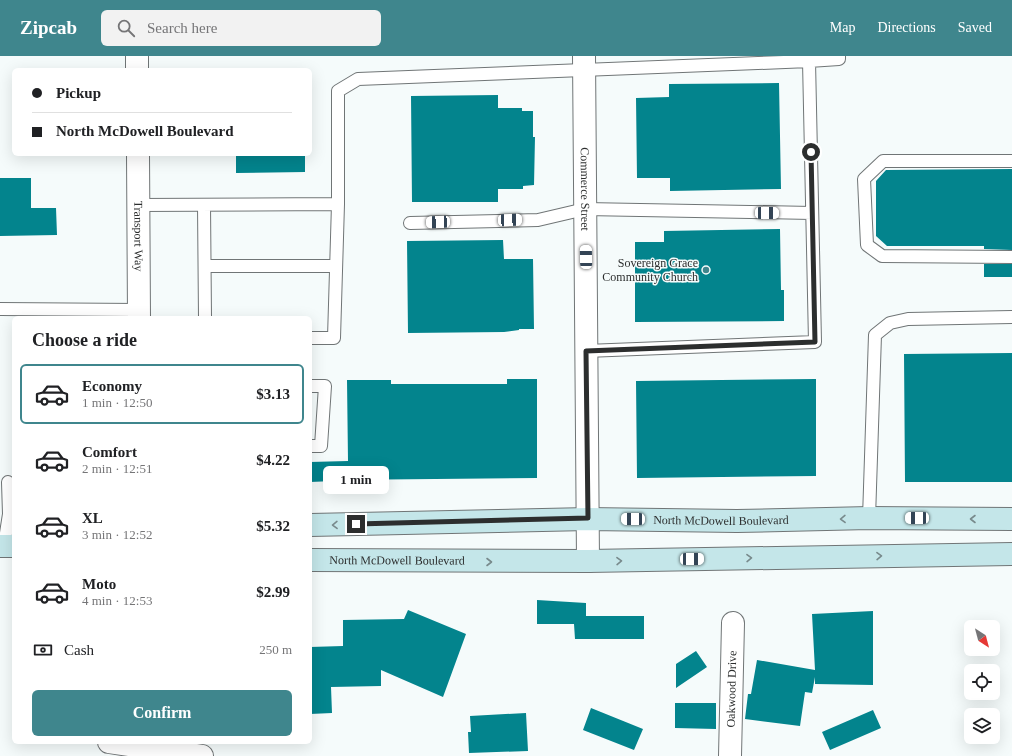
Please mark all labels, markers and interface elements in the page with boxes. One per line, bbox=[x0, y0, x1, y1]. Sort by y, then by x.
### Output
search box bbox=[101, 10, 381, 46]
text: Zipcab bbox=[20, 17, 77, 38]
icon: search bbox=[115, 17, 137, 39]
text: Search here bbox=[147, 20, 217, 36]
text: Map bbox=[830, 20, 855, 35]
text: Directions bbox=[877, 20, 936, 35]
text: Saved bbox=[958, 20, 992, 35]
text: Pickup bbox=[56, 85, 101, 101]
text: North McDowell Boulevard bbox=[56, 123, 233, 139]
route start bbox=[802, 143, 820, 161]
street label: Commerce Street bbox=[578, 147, 592, 232]
street label: Transport Way bbox=[131, 201, 146, 271]
car bbox=[755, 207, 779, 219]
car bbox=[498, 214, 522, 226]
car bbox=[426, 216, 450, 228]
car bbox=[580, 245, 592, 269]
place label: Sovereign Grace Community Church bbox=[602, 256, 698, 284]
marker: Sovereign Grace Community Church bbox=[701, 265, 711, 275]
text: Choose a ride bbox=[32, 330, 137, 350]
icon: car bbox=[34, 376, 70, 412]
text: Economy bbox=[82, 378, 142, 394]
text: $3.13 bbox=[256, 386, 290, 402]
text: 1 min · 12:50 bbox=[82, 395, 152, 410]
icon: car bbox=[34, 442, 70, 478]
text: Comfort bbox=[82, 444, 137, 460]
text: $4.22 bbox=[256, 452, 290, 468]
text: 2 min · 12:51 bbox=[82, 461, 152, 476]
callout: 1 min bbox=[323, 466, 389, 494]
text: 1 min bbox=[340, 472, 372, 487]
icon: car bbox=[34, 508, 70, 544]
text: XL bbox=[82, 510, 103, 526]
car bbox=[905, 512, 929, 524]
car bbox=[621, 513, 645, 525]
street label: North McDowell Boulevard bbox=[653, 513, 789, 528]
route end bbox=[347, 515, 365, 533]
one-way arrow bbox=[840, 515, 846, 523]
one-way arrow bbox=[970, 515, 976, 523]
text: $5.32 bbox=[256, 518, 290, 534]
one-way arrow bbox=[332, 521, 338, 529]
text: 3 min · 12:52 bbox=[82, 527, 152, 542]
one-way arrow bbox=[876, 552, 882, 560]
street label: North McDowell Boulevard bbox=[329, 553, 465, 568]
car bbox=[680, 553, 704, 565]
one-way arrow bbox=[746, 554, 752, 562]
one-way arrow bbox=[616, 557, 622, 565]
one-way arrow bbox=[486, 558, 492, 566]
icon: car bbox=[34, 574, 70, 610]
text: Moto bbox=[82, 576, 116, 592]
text: $2.99 bbox=[256, 584, 290, 600]
text: 4 min · 12:53 bbox=[82, 593, 152, 608]
north arrow bbox=[964, 620, 1000, 656]
map controls bbox=[964, 620, 1000, 744]
icon: cash bbox=[32, 639, 54, 661]
text: Cash bbox=[64, 642, 94, 658]
text: 250 m bbox=[259, 642, 292, 657]
street label: Oakwood Drive bbox=[724, 650, 739, 728]
button: locate bbox=[964, 664, 1000, 700]
button: Confirm bbox=[32, 690, 292, 736]
button: layers bbox=[964, 708, 1000, 744]

